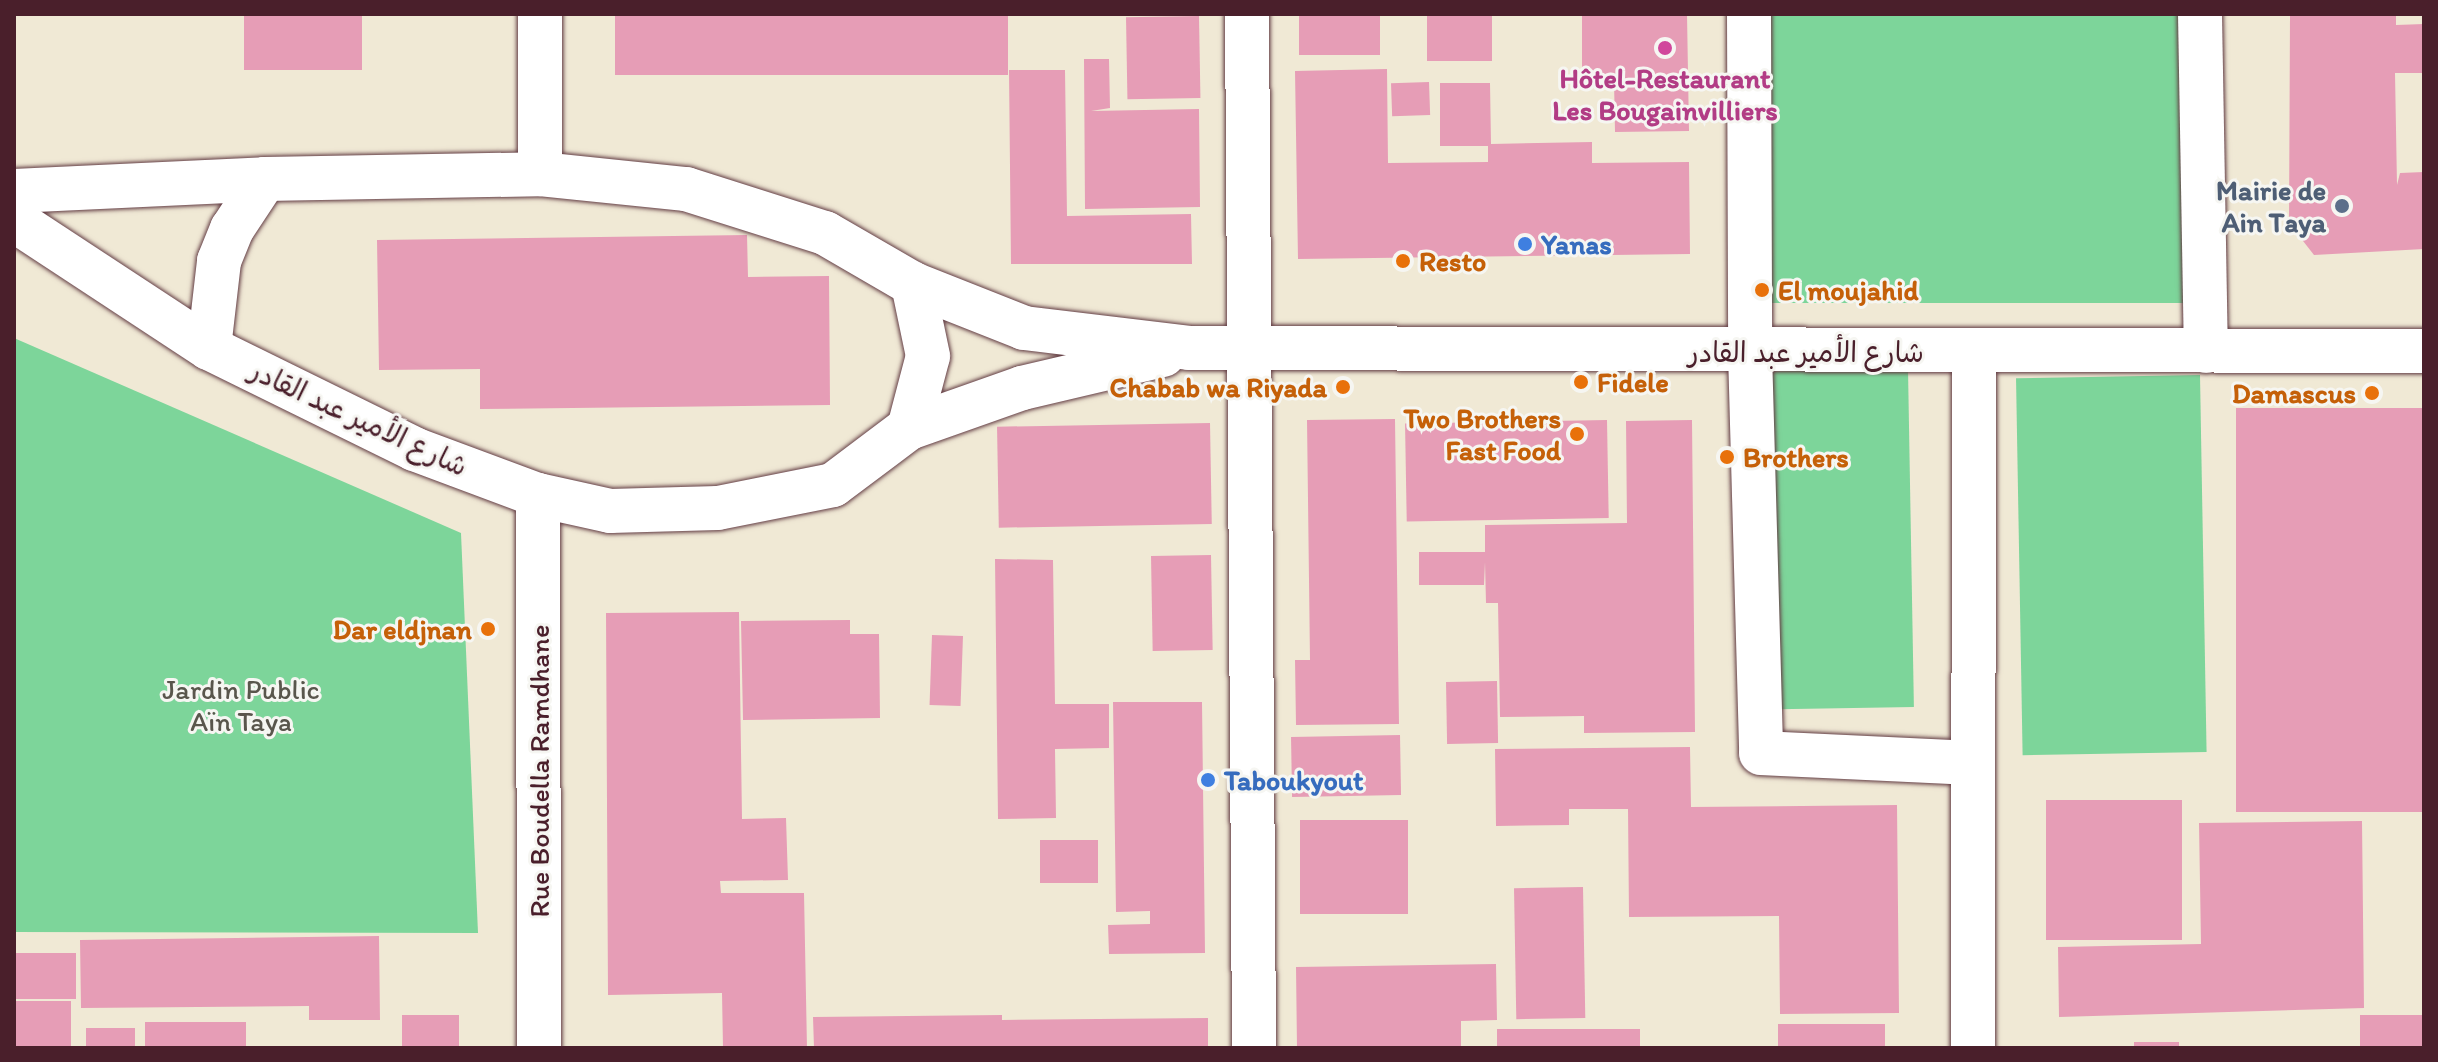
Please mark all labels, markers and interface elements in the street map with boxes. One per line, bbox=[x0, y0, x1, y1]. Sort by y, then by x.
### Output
marker: Hôtel-Restaurant Les Bougainvilliers bbox=[1656, 39, 1674, 57]
place label: Hôtel-Restaurant Les Bougainvilliers bbox=[1553, 61, 1777, 127]
place label: Mairie de Ain Taya bbox=[2216, 173, 2326, 239]
marker: Mairie de Ain Taya bbox=[2333, 197, 2351, 215]
place label: Yanas bbox=[1541, 227, 1612, 261]
marker: Yanas bbox=[1516, 235, 1534, 253]
place label: Resto bbox=[1419, 244, 1486, 278]
marker: Resto bbox=[1394, 252, 1412, 270]
place label: El moujahid bbox=[1778, 273, 1920, 307]
marker: El moujahid bbox=[1753, 281, 1771, 299]
street label: شارع الأمير عبد القادر bbox=[1688, 335, 1924, 369]
street label: شارع الأمير عبد القادر bbox=[245, 353, 473, 483]
place label: Fidele bbox=[1597, 365, 1669, 399]
place label: Chabab wa Riyada bbox=[1110, 370, 1327, 404]
marker: Fidele bbox=[1572, 373, 1590, 391]
place label: Damascus bbox=[2232, 376, 2356, 410]
marker: Chabab wa Riyada bbox=[1334, 378, 1352, 396]
marker: Damascus bbox=[2363, 384, 2381, 402]
place label: Two Brothers Fast Food bbox=[1402, 401, 1561, 467]
marker: Two Brothers Fast Food bbox=[1568, 425, 1586, 443]
place label: Brothers bbox=[1743, 440, 1849, 474]
marker: Brothers bbox=[1718, 448, 1736, 466]
place label: Dar eldjnan bbox=[334, 612, 472, 646]
marker: Dar eldjnan bbox=[479, 620, 497, 638]
street label: Rue Boudella Ramdhane bbox=[522, 624, 556, 918]
park label: Jardin Public Aïn Taya bbox=[162, 672, 320, 738]
place label: Taboukyout bbox=[1224, 763, 1364, 797]
marker: Taboukyout bbox=[1199, 771, 1217, 789]

